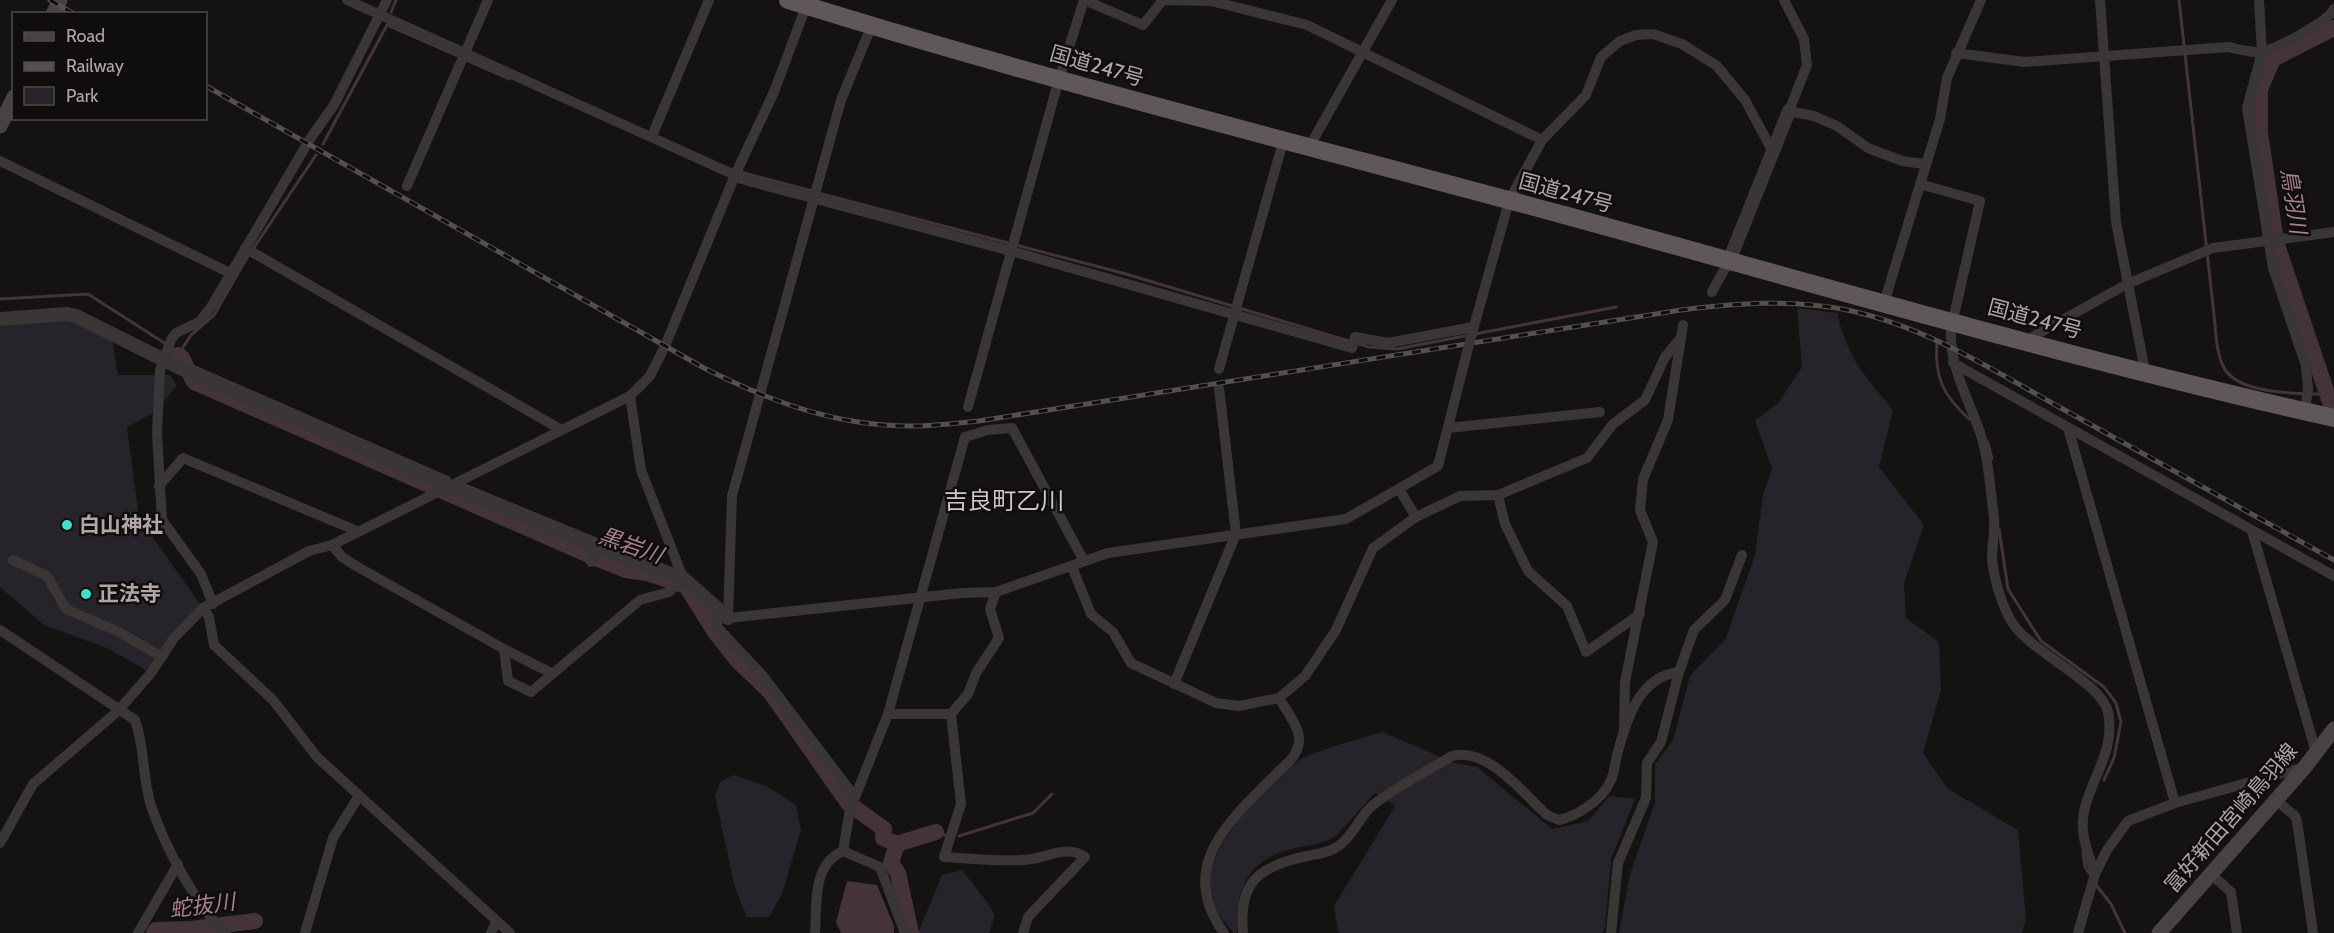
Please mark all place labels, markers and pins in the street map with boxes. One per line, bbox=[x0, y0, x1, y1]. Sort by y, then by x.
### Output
place label: 白山神社 bbox=[79, 512, 163, 537]
marker: 白山神社 bbox=[60, 518, 74, 532]
place label: 正法寺 bbox=[98, 581, 161, 606]
marker: 正法寺 bbox=[79, 587, 93, 601]

